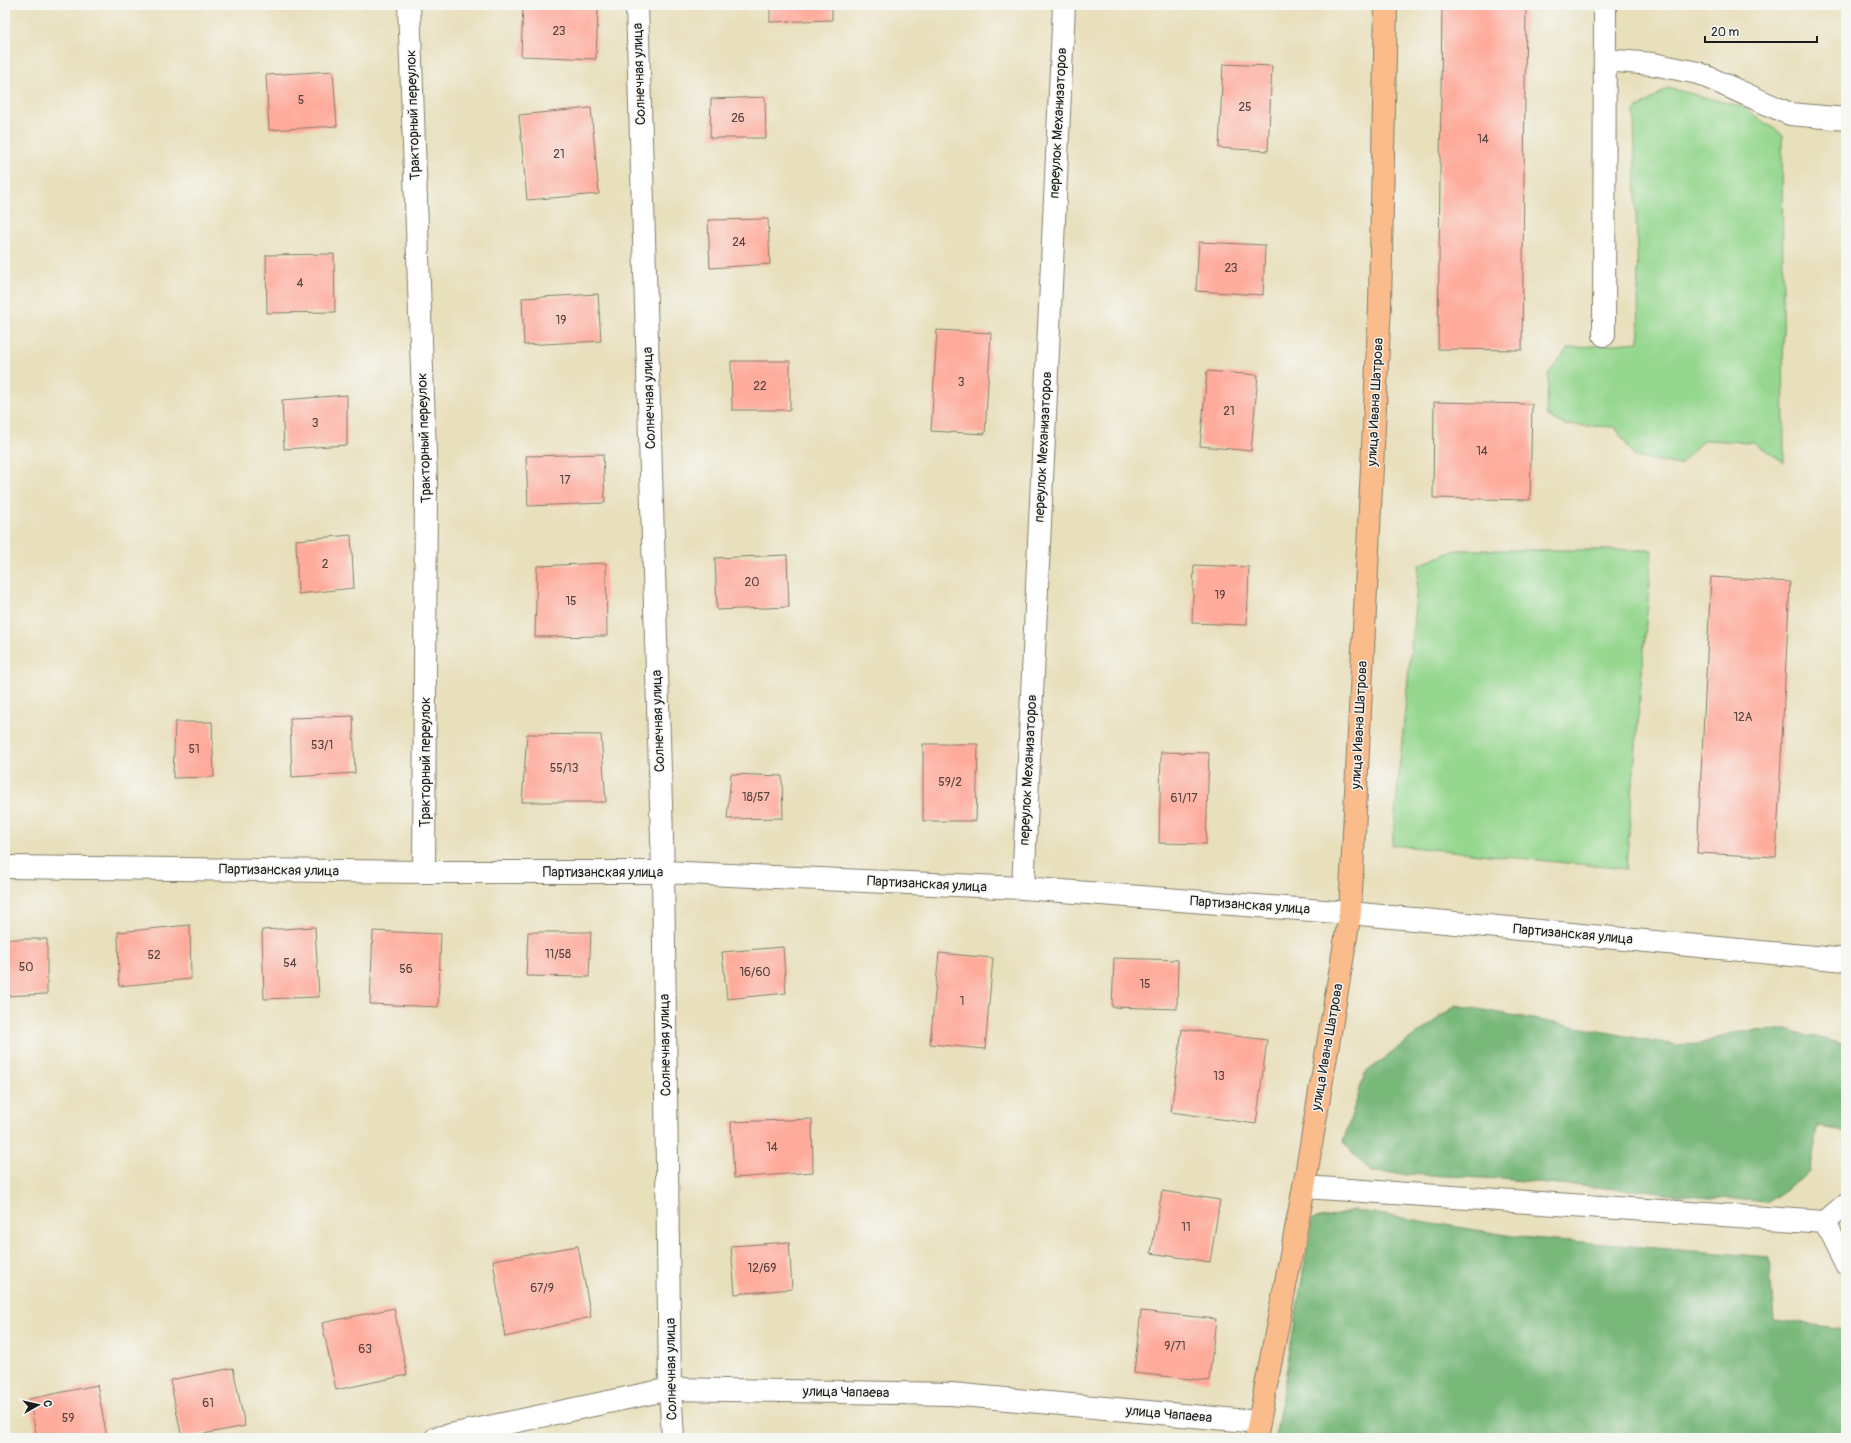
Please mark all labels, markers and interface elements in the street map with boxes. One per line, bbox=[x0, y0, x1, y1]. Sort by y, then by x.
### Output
scale bar bbox=[1705, 18, 1817, 44]
street label: Солнечная улица bbox=[629, 23, 649, 125]
house number: 23 bbox=[552, 24, 566, 39]
text: 20 m bbox=[1711, 25, 1740, 40]
street label: переулок Механизаторов bbox=[1046, 47, 1070, 199]
street label: Тракторный переулок bbox=[402, 49, 424, 181]
house number: 5 bbox=[298, 93, 304, 108]
house number: 25 bbox=[1238, 100, 1252, 115]
house number: 26 bbox=[731, 111, 745, 126]
house number: 14 bbox=[1477, 132, 1489, 147]
house number: 21 bbox=[553, 147, 565, 162]
house number: 24 bbox=[732, 235, 746, 250]
house number: 23 bbox=[1224, 261, 1238, 276]
house number: 4 bbox=[297, 276, 304, 291]
house number: 19 bbox=[556, 313, 566, 328]
street label: улица Ивана Шатрова bbox=[1363, 337, 1387, 468]
street label: Солнечная улица bbox=[639, 347, 659, 449]
street label: переулок Механизаторов bbox=[1031, 371, 1055, 523]
street label: Тракторный переулок bbox=[413, 372, 435, 504]
house number: 3 bbox=[958, 375, 965, 390]
house number: 22 bbox=[753, 379, 767, 394]
house number: 21 bbox=[1223, 404, 1235, 419]
house number: 3 bbox=[312, 416, 319, 431]
house number: 14 bbox=[1476, 444, 1488, 459]
house number: 17 bbox=[559, 473, 571, 488]
house number: 2 bbox=[322, 557, 329, 572]
house number: 20 bbox=[745, 575, 759, 590]
house number: 19 bbox=[1215, 588, 1225, 603]
house number: 15 bbox=[565, 594, 577, 609]
street label: улица Ивана Шатрова bbox=[1347, 660, 1371, 791]
street label: Солнечная улица bbox=[648, 670, 668, 772]
street label: переулок Механизаторов bbox=[1016, 694, 1040, 846]
street label: Тракторный переулок bbox=[417, 697, 434, 827]
house number: 12А bbox=[1733, 710, 1753, 725]
house number: 53/1 bbox=[311, 738, 333, 753]
house number: 51 bbox=[188, 742, 200, 757]
house number: 55/13 bbox=[550, 761, 579, 776]
house number: 59/2 bbox=[938, 775, 962, 790]
house number: 18/57 bbox=[742, 790, 771, 805]
house number: 61/17 bbox=[1170, 791, 1198, 806]
street label: Партизанская улица bbox=[219, 860, 339, 880]
street label: Партизанская улица bbox=[543, 864, 663, 881]
street label: Партизанская улица bbox=[866, 872, 988, 896]
street label: Партизанская улица bbox=[1189, 892, 1311, 918]
street label: Партизанская улица bbox=[1512, 920, 1634, 948]
house number: 11/58 bbox=[545, 947, 571, 962]
house number: 52 bbox=[147, 948, 161, 963]
house number: 54 bbox=[283, 956, 297, 971]
house number: 50 bbox=[19, 960, 33, 975]
house number: 56 bbox=[399, 962, 413, 977]
house number: 16/60 bbox=[739, 965, 771, 980]
house number: 15 bbox=[1139, 977, 1151, 992]
street label: улица Ивана Шатрова bbox=[1307, 982, 1347, 1113]
street label: Солнечная улица bbox=[656, 994, 674, 1096]
house number: 1 bbox=[960, 994, 964, 1009]
house number: 13 bbox=[1213, 1069, 1225, 1084]
house number: 14 bbox=[766, 1140, 778, 1155]
house number: 11 bbox=[1181, 1220, 1191, 1235]
house number: 12/69 bbox=[748, 1261, 776, 1276]
house number: 67/9 bbox=[530, 1281, 554, 1296]
street label: Солнечная улица bbox=[662, 1318, 680, 1420]
house number: 9/71 bbox=[1164, 1339, 1186, 1354]
house number: 63 bbox=[358, 1342, 372, 1357]
street label: улица Чапаева bbox=[801, 1383, 890, 1401]
north arrow bbox=[18, 1385, 58, 1425]
house number: 61 bbox=[202, 1396, 214, 1411]
text: С bbox=[40, 1399, 54, 1408]
street label: улица Чапаева bbox=[1124, 1402, 1213, 1426]
house number: 59 bbox=[62, 1411, 74, 1426]

